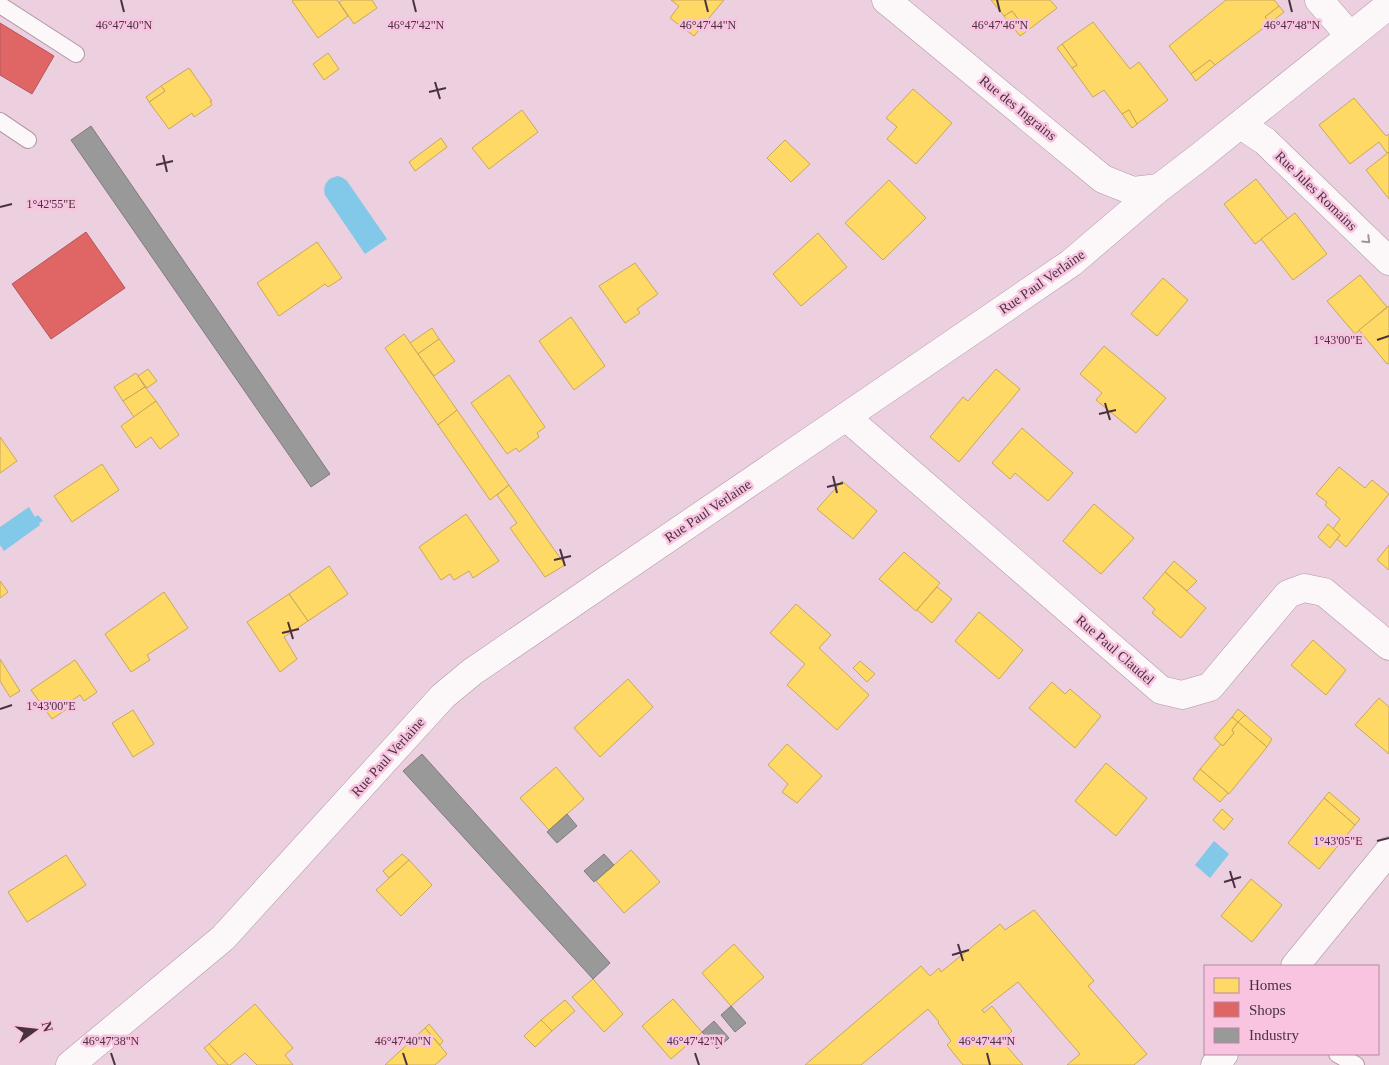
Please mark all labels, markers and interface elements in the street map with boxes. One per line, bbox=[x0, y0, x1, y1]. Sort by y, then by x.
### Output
text: 46°47'40"N bbox=[96, 18, 153, 32]
text: 46°47'42"N bbox=[388, 18, 445, 32]
text: 46°47'44"N bbox=[680, 18, 737, 32]
text: 46°47'46"N bbox=[972, 18, 1029, 32]
text: 46°47'48"N bbox=[1264, 18, 1321, 32]
street label: Rue des Ingrains bbox=[977, 73, 1059, 143]
street label: Rue Jules Romains bbox=[1272, 148, 1360, 234]
text: 1°42'55"E bbox=[26, 197, 76, 211]
one-way arrow bbox=[1361, 234, 1370, 243]
street label: Rue Paul Verlaine bbox=[996, 247, 1088, 317]
text: 1°43'00"E bbox=[1313, 333, 1363, 347]
street label: Rue Paul Verlaine bbox=[662, 477, 754, 545]
street label: Rue Paul Claudel bbox=[1073, 612, 1157, 688]
text: 1°43'00"E bbox=[26, 699, 76, 713]
street label: Rue Paul Verlaine bbox=[349, 715, 427, 799]
text: 1°43'05"E bbox=[1313, 834, 1363, 848]
legend bbox=[1204, 965, 1379, 1055]
text: Homes bbox=[1249, 977, 1292, 993]
text: Shops bbox=[1249, 1002, 1286, 1018]
north arrow bbox=[10, 1005, 60, 1055]
text: N bbox=[39, 1020, 56, 1034]
text: Industry bbox=[1249, 1027, 1299, 1043]
text: 46°47'38"N bbox=[83, 1034, 140, 1048]
text: 46°47'40"N bbox=[375, 1034, 432, 1048]
text: 46°47'42"N bbox=[667, 1034, 724, 1048]
text: 46°47'44"N bbox=[959, 1034, 1016, 1048]

